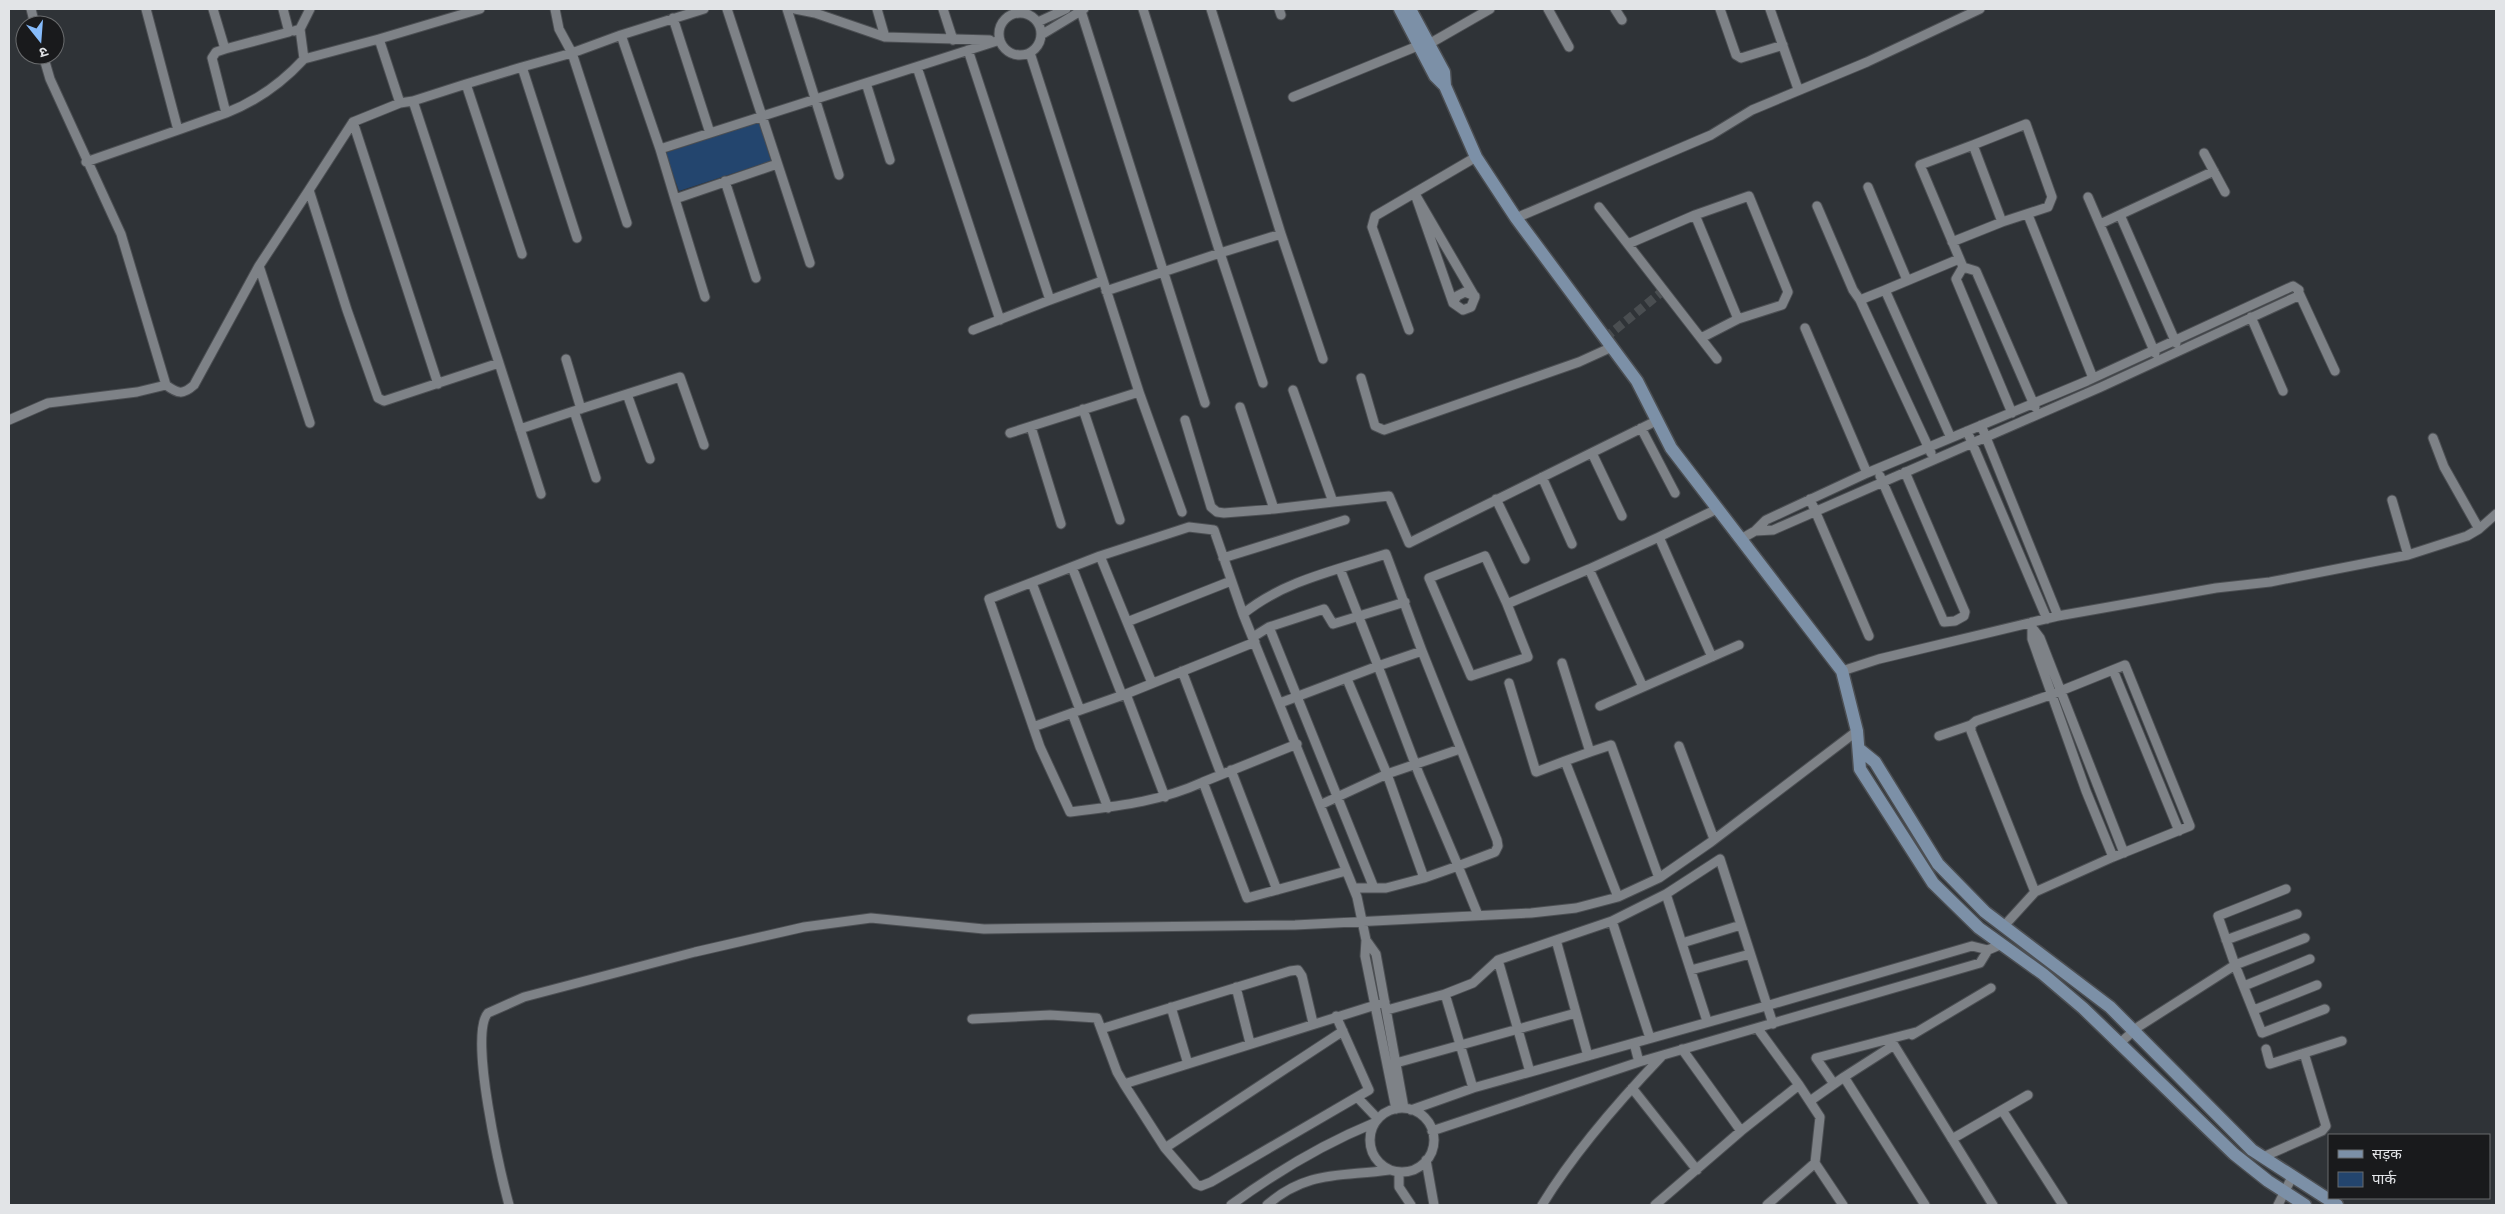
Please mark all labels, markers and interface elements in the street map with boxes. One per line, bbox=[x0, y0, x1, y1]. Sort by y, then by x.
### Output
north arrow bbox=[15, 15, 65, 65]
text: उ bbox=[36, 43, 50, 62]
legend bbox=[2328, 1134, 2490, 1199]
text: सड़क bbox=[2372, 1145, 2402, 1163]
text: पार्क bbox=[2372, 1170, 2396, 1188]

